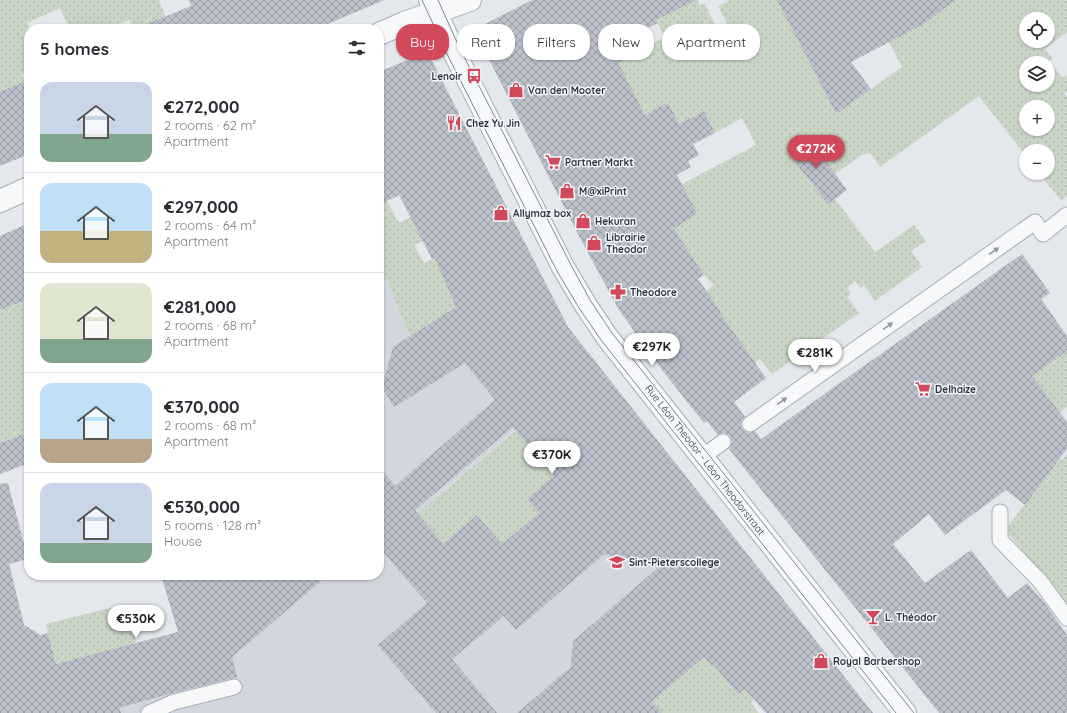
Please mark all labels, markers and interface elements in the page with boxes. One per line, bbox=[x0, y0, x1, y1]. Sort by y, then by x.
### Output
map controls bbox=[1019, 12, 1055, 180]
button: locate bbox=[1019, 12, 1055, 48]
chip: Buy bbox=[396, 24, 449, 60]
chip: Rent bbox=[457, 24, 515, 60]
chip: Filters bbox=[523, 24, 590, 60]
chip: New bbox=[598, 24, 654, 60]
chip: Apartment bbox=[662, 24, 760, 60]
icon: filters bbox=[346, 37, 368, 59]
text: 5 homes bbox=[40, 38, 109, 59]
button: layers bbox=[1019, 56, 1055, 92]
bus stop icon: Lenoir bbox=[465, 67, 483, 85]
place label: Lenoir bbox=[432, 70, 463, 83]
shop icon: Van den Mooter bbox=[507, 81, 525, 99]
place label: Van den Mooter bbox=[528, 84, 606, 97]
text: €272,000 bbox=[164, 96, 239, 117]
icon: home bbox=[72, 98, 120, 146]
button: + bbox=[1019, 100, 1055, 136]
restaurant icon: Chez Yu Jin bbox=[445, 114, 463, 132]
text: 2 rooms · 62 m² bbox=[164, 117, 256, 133]
place label: Chez Yu Jin bbox=[466, 117, 520, 130]
text: Apartment bbox=[164, 133, 229, 149]
pin: €272K bbox=[788, 135, 844, 169]
text: €272K bbox=[797, 140, 835, 156]
button: − bbox=[1019, 144, 1055, 180]
supermarket icon: Partner Markt bbox=[544, 153, 562, 171]
place label: Partner Markt bbox=[565, 156, 633, 169]
shop icon: M@xiPrint bbox=[558, 182, 576, 200]
place label: M@xiPrint bbox=[579, 185, 627, 198]
text: €297,000 bbox=[164, 196, 238, 217]
icon: home bbox=[72, 199, 120, 247]
shop icon: Allymaz box bbox=[492, 204, 510, 222]
place label: Allymaz box bbox=[513, 207, 571, 220]
shop icon: Hekuran bbox=[574, 212, 592, 230]
place label: Hekuran bbox=[595, 215, 636, 228]
text: 2 rooms · 64 m² bbox=[164, 217, 256, 233]
place label: Librairie Theodor bbox=[606, 231, 648, 256]
text: Apartment bbox=[164, 233, 229, 249]
shop icon: Librairie Theodor bbox=[585, 234, 603, 252]
one-way arrow bbox=[989, 247, 999, 255]
pharmacy icon: Theodore bbox=[609, 283, 627, 301]
place label: Theodore bbox=[630, 286, 677, 299]
text: €281,000 bbox=[164, 296, 236, 317]
icon: home bbox=[72, 299, 120, 347]
text: 2 rooms · 68 m² bbox=[164, 317, 256, 333]
one-way arrow bbox=[882, 322, 893, 330]
text: Apartment bbox=[164, 333, 229, 349]
pin: €297K bbox=[624, 333, 680, 367]
text: €297K bbox=[633, 338, 671, 354]
pin: €281K bbox=[787, 339, 843, 373]
text: €281K bbox=[797, 344, 833, 360]
supermarket icon: Delhaize bbox=[914, 380, 932, 398]
street label: Rue Léon Theodor - Léon Theodorstraat bbox=[642, 382, 768, 538]
place label: Delhaize bbox=[935, 383, 976, 396]
text: €370,000 bbox=[164, 396, 240, 417]
one-way arrow bbox=[776, 397, 787, 405]
icon: home bbox=[72, 399, 120, 447]
text: 2 rooms · 68 m² bbox=[164, 417, 256, 433]
text: Apartment bbox=[164, 433, 229, 449]
pin: €370K bbox=[524, 441, 580, 475]
text: €370K bbox=[533, 446, 571, 462]
text: €530,000 bbox=[164, 496, 240, 517]
icon: home bbox=[72, 499, 120, 547]
text: 5 rooms · 128 m² bbox=[164, 517, 261, 533]
text: House bbox=[164, 533, 202, 549]
school or university icon: Sint-Pieterscollege bbox=[608, 553, 626, 571]
place label: Sint-Pieterscollege bbox=[629, 556, 719, 569]
pin: €530K bbox=[108, 605, 164, 639]
bar icon: L. Théodor bbox=[864, 608, 882, 626]
text: €530K bbox=[116, 610, 156, 626]
place label: L. Théodor bbox=[885, 611, 938, 624]
shop icon: Royal Barbershop bbox=[812, 652, 830, 670]
place label: Royal Barbershop bbox=[833, 655, 921, 668]

